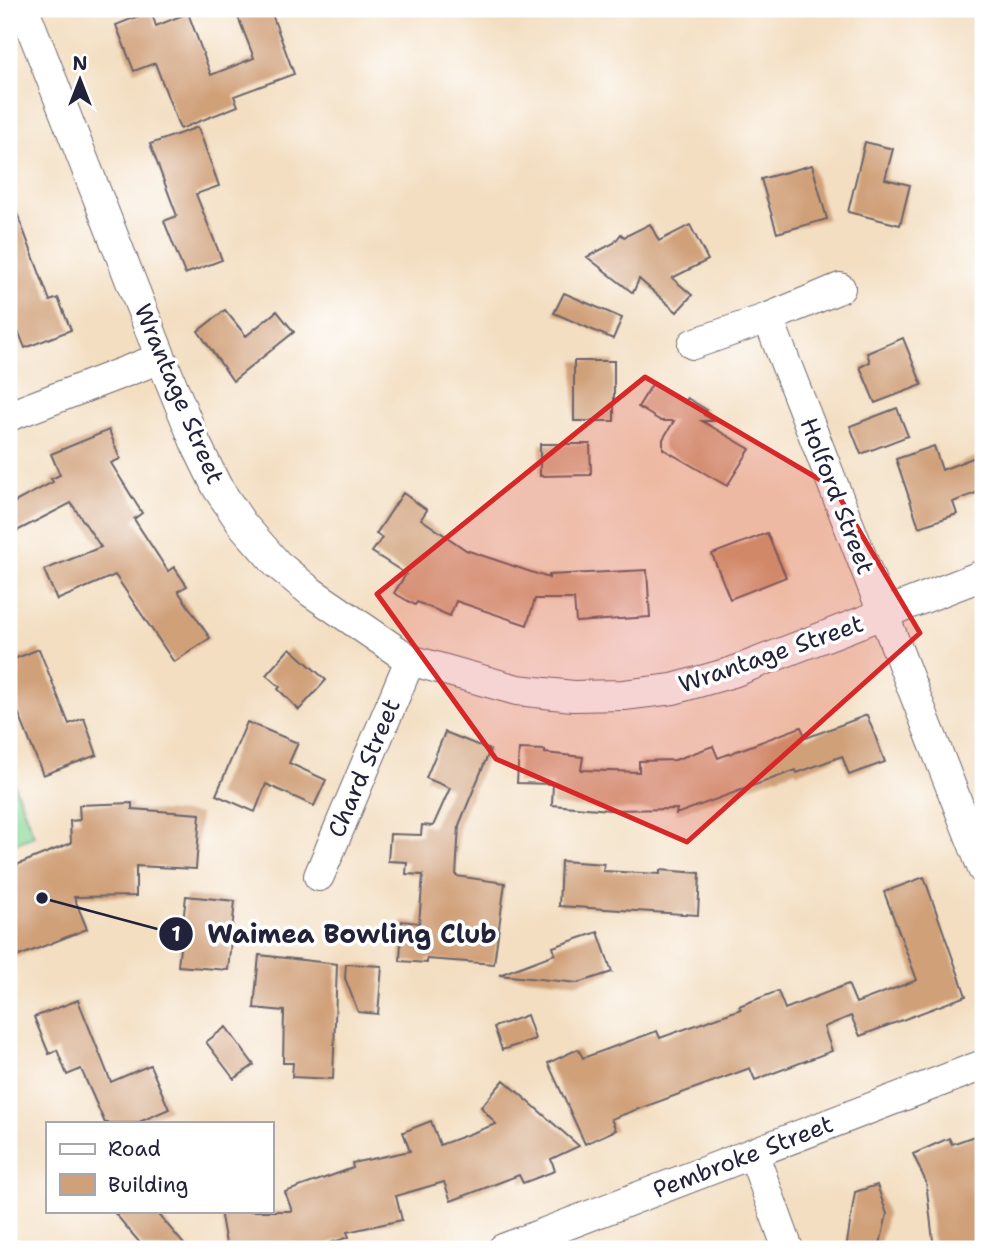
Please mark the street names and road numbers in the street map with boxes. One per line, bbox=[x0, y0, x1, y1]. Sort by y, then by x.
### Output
street label: Wrantage Street bbox=[127, 299, 231, 489]
street label: Holford Street bbox=[792, 413, 882, 579]
street label: Wrantage Street bbox=[675, 607, 867, 701]
street label: Chard Street bbox=[320, 694, 408, 842]
street label: Pembroke Street bbox=[648, 1108, 838, 1206]

